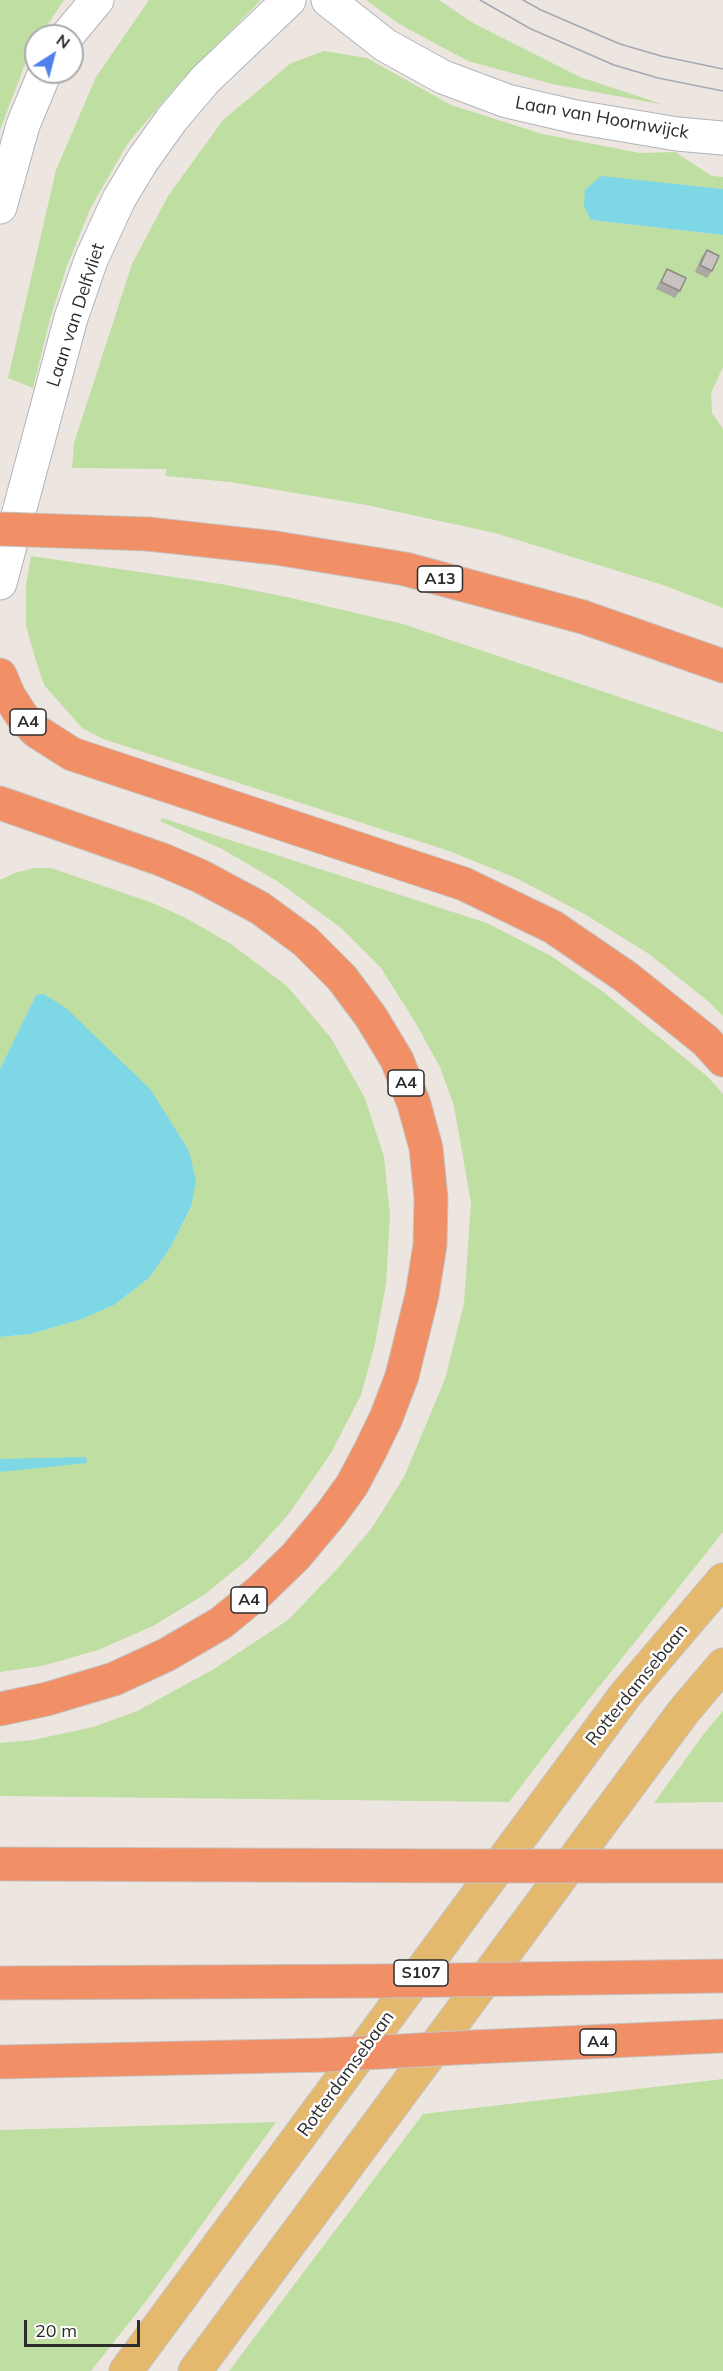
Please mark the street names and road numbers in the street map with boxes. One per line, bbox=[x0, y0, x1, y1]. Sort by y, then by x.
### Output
street label: Laan van Hoornwijck bbox=[514, 92, 690, 144]
street label: Laan van Delfvliet bbox=[43, 240, 109, 390]
road number: A13 bbox=[418, 566, 462, 592]
road number: A4 bbox=[10, 709, 46, 735]
road number: A4 bbox=[388, 1070, 424, 1096]
road number: A4 bbox=[231, 1587, 267, 1613]
street label: Rotterdamsebaan bbox=[581, 1620, 693, 1750]
road number: S107 bbox=[394, 1960, 448, 1986]
street label: Rotterdamsebaan bbox=[293, 2007, 399, 2141]
road number: A4 bbox=[580, 2029, 616, 2055]

